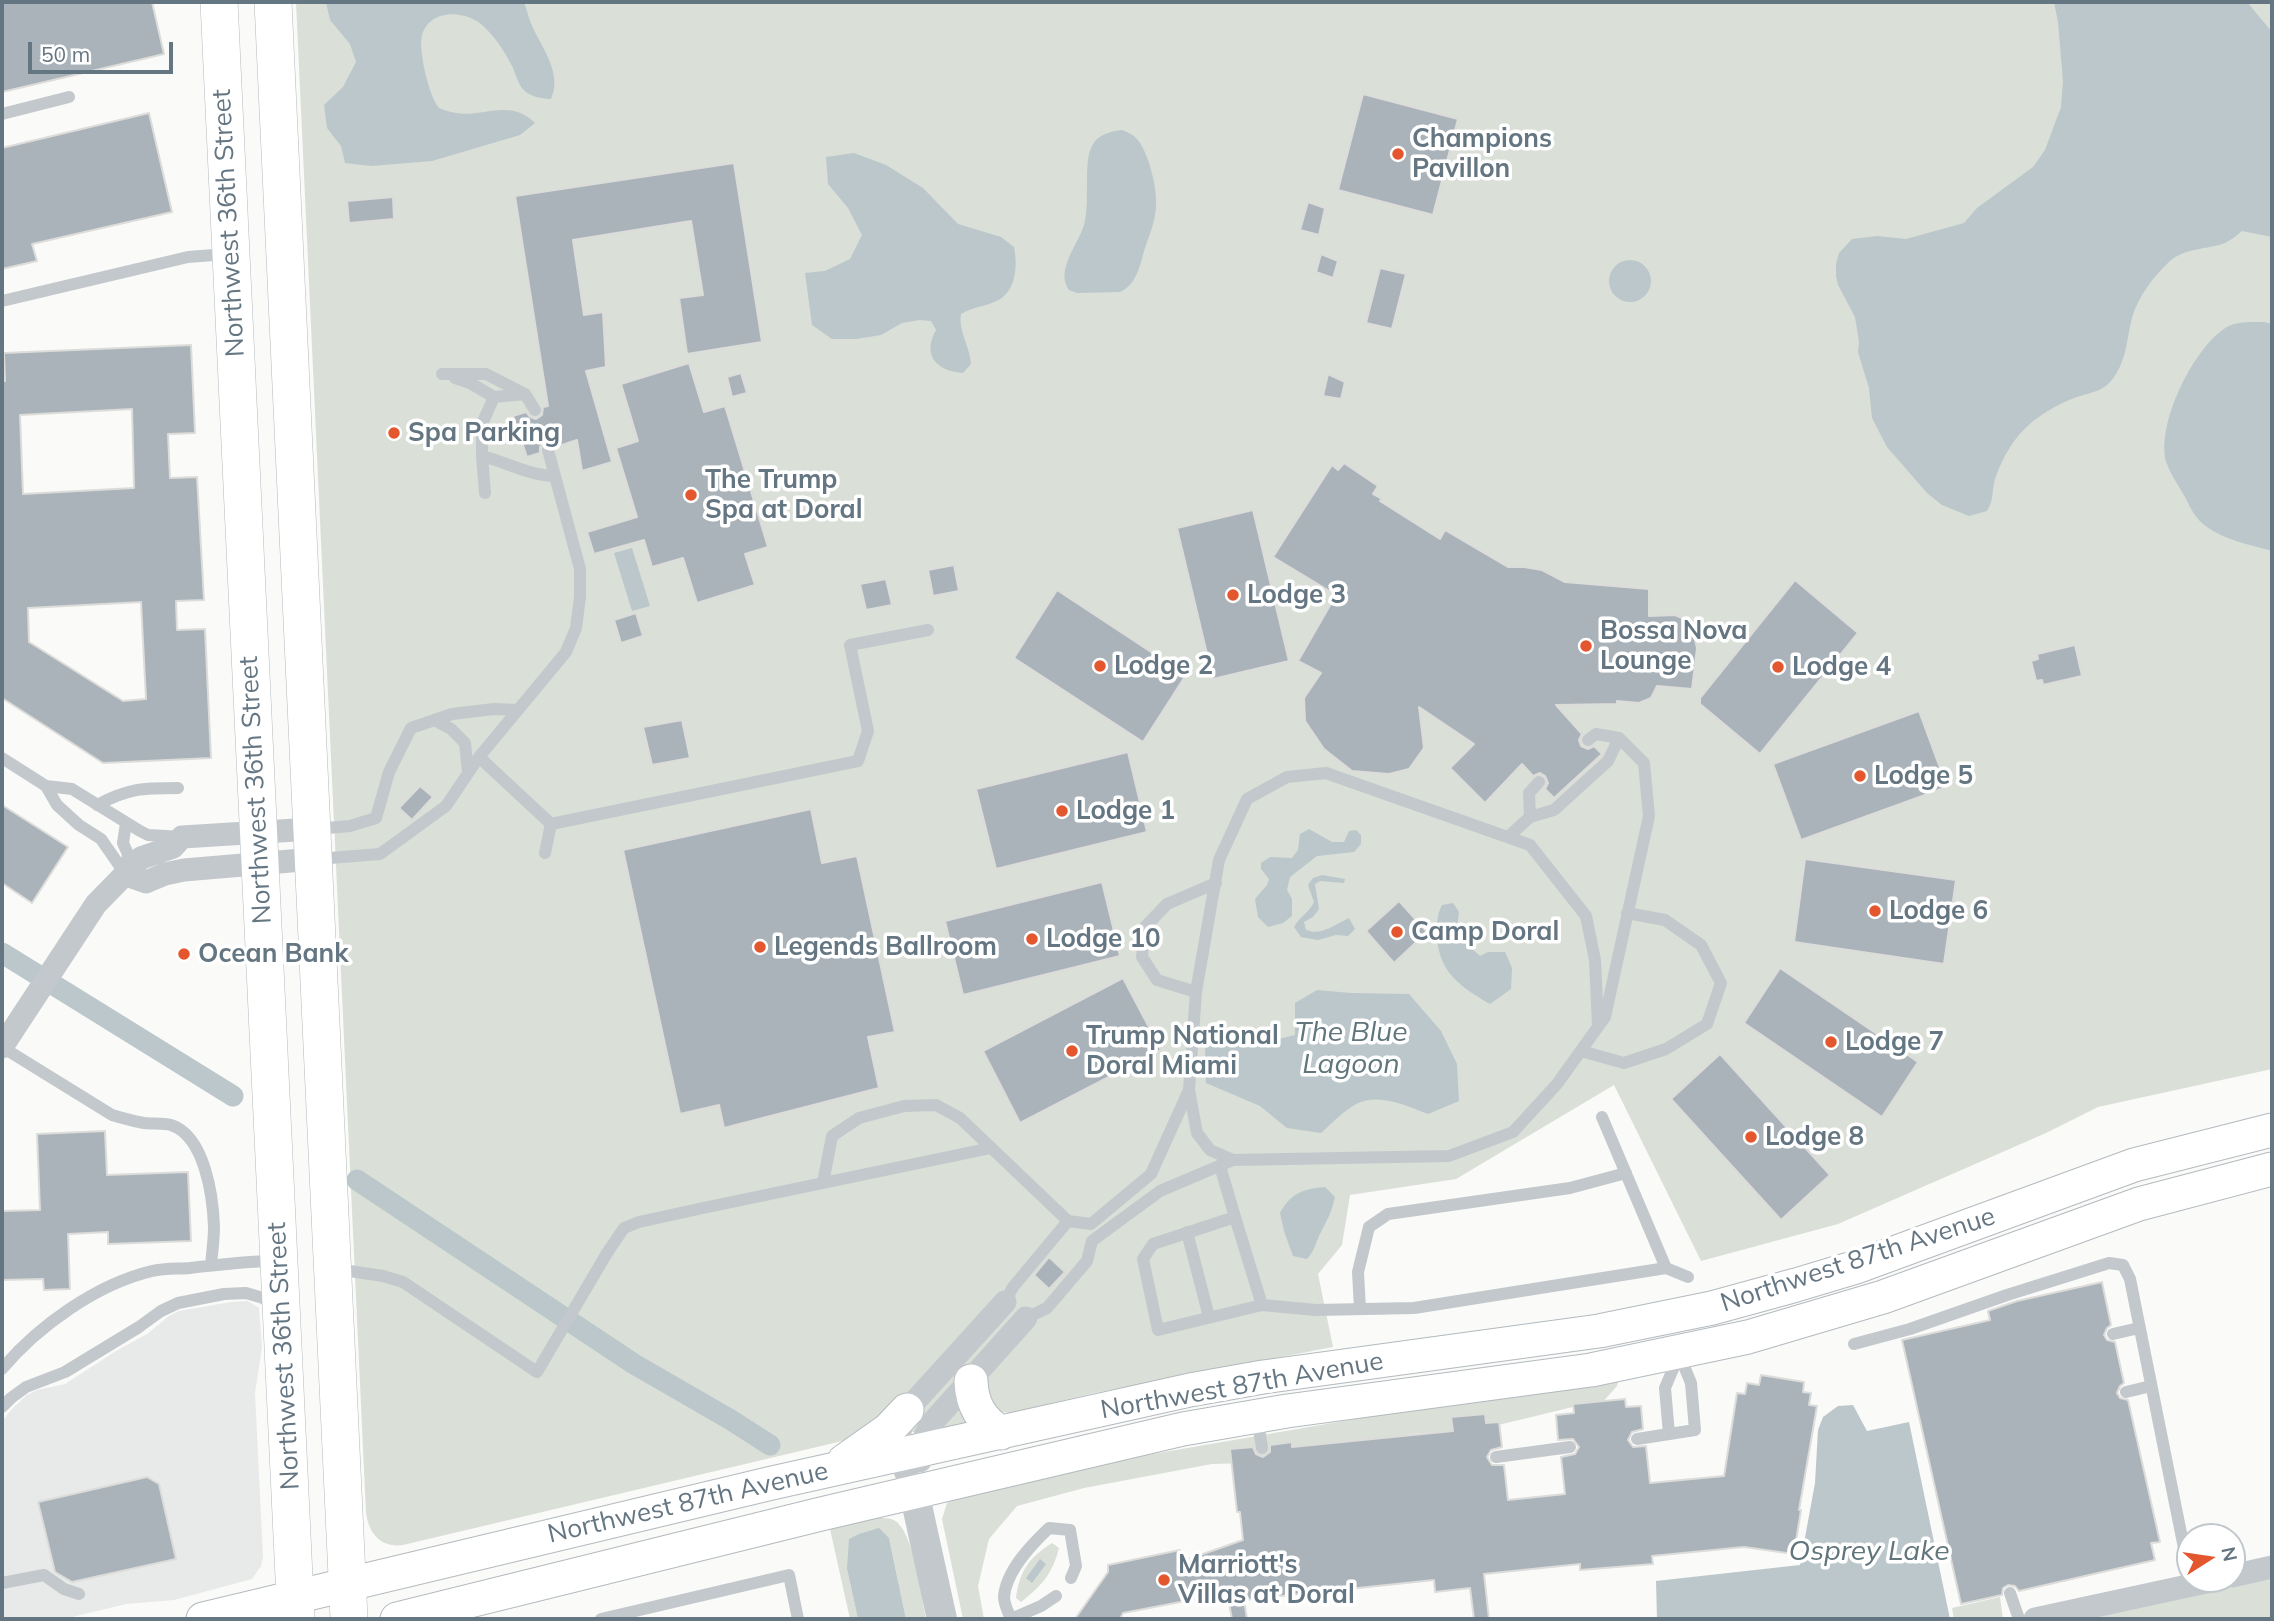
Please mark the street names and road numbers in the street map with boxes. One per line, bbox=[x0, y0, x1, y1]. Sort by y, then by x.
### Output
street label: Northwest 36th Street bbox=[206, 88, 252, 358]
street label: Northwest 36th Street bbox=[233, 655, 279, 925]
street label: Northwest 87th Avenue bbox=[1717, 1201, 1999, 1319]
street label: Northwest 36th Street bbox=[261, 1221, 307, 1491]
street label: Northwest 87th Avenue bbox=[1098, 1346, 1386, 1426]
street label: Northwest 87th Avenue bbox=[545, 1456, 831, 1550]

